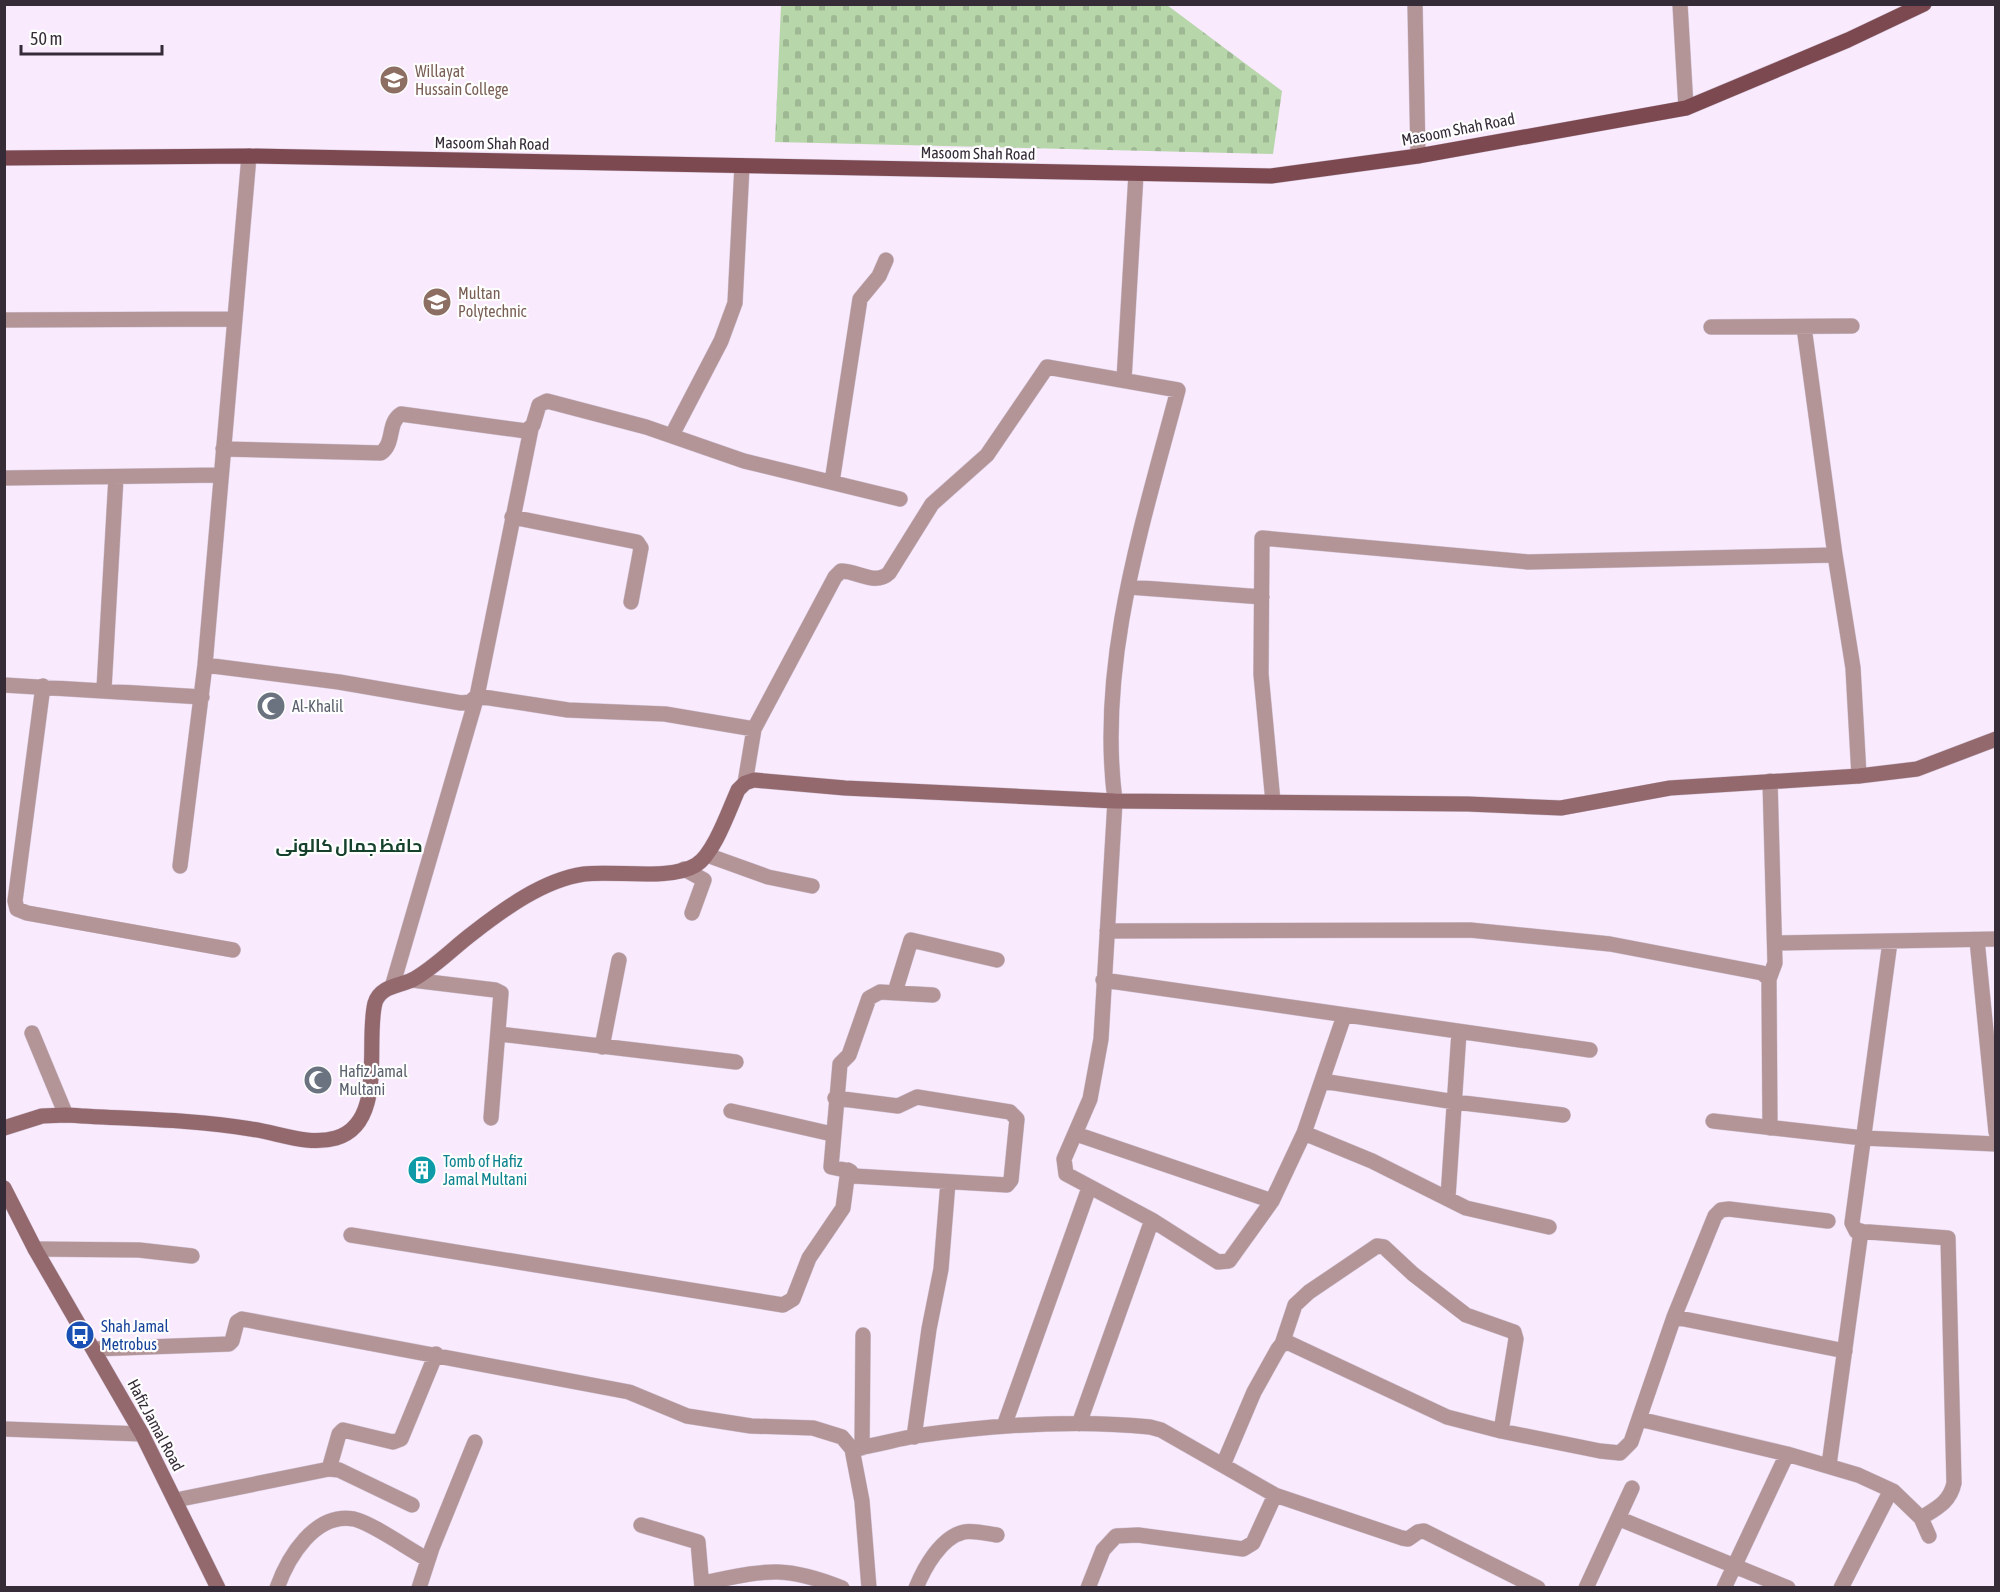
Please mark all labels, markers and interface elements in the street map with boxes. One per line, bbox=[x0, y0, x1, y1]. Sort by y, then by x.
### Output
scale bar bbox=[21, 18, 162, 56]
text: 50 m bbox=[30, 28, 62, 49]
place label: Willayat Hussain College bbox=[415, 62, 509, 99]
school or university icon: Willayat Hussain College bbox=[378, 64, 410, 96]
street label: Masoom Shah Road bbox=[1400, 109, 1516, 149]
street label: Masoom Shah Road bbox=[434, 133, 550, 153]
street label: Masoom Shah Road bbox=[920, 143, 1036, 163]
place label: Multan Polytechnic bbox=[458, 284, 527, 321]
school or university icon: Multan Polytechnic bbox=[421, 286, 453, 318]
mosque icon: Al-Khalil bbox=[255, 690, 287, 722]
place label: Al-Khalil bbox=[292, 697, 344, 715]
district label: حافظ جمال کالونی bbox=[276, 835, 422, 857]
place label: Hafiz Jamal Multani bbox=[339, 1062, 408, 1098]
mosque icon: Hafiz Jamal Multani bbox=[302, 1064, 334, 1096]
place label: Tomb of Hafiz Jamal Multani bbox=[443, 1152, 527, 1188]
building icon: Tomb of Hafiz Jamal Multani bbox=[406, 1154, 438, 1186]
place label: Shah Jamal Metrobus bbox=[101, 1317, 169, 1353]
bus stop icon: Shah Jamal Metrobus bbox=[64, 1319, 96, 1351]
street label: Hafiz Jamal Road bbox=[124, 1376, 188, 1474]

